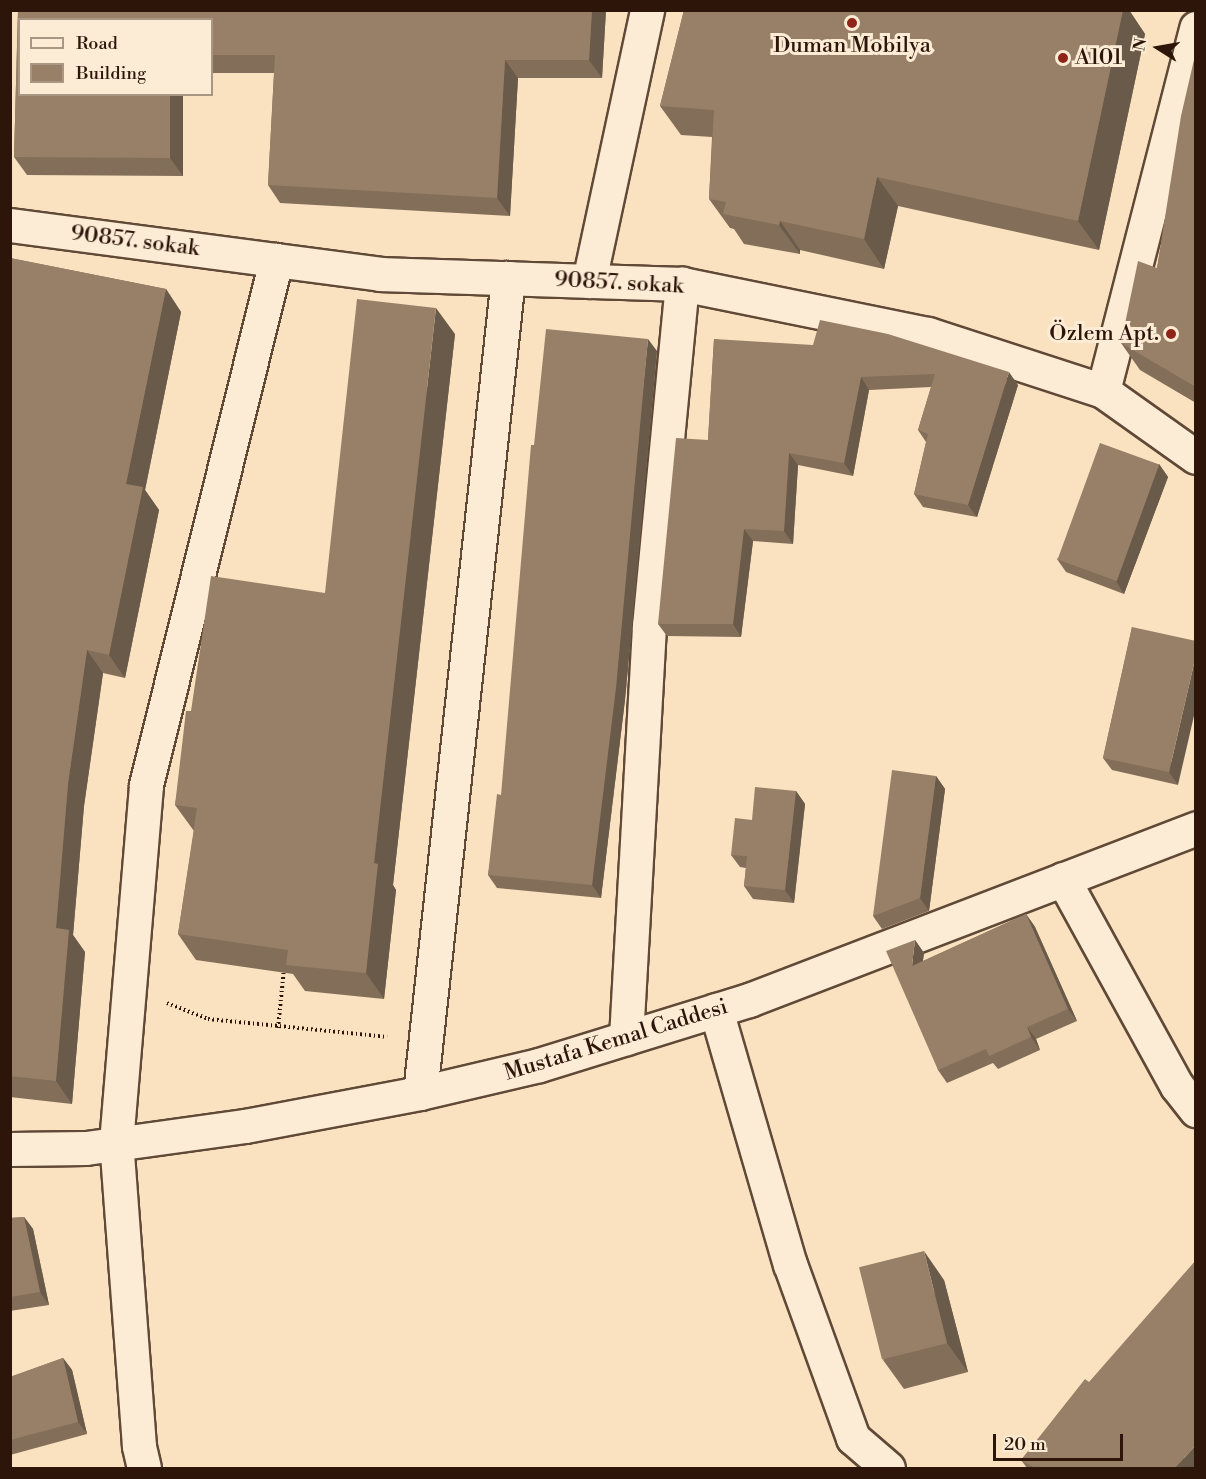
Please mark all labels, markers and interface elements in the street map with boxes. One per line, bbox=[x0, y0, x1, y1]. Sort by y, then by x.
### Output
marker: Duman Mobilya bbox=[845, 16, 859, 30]
legend bbox=[18, 18, 213, 96]
north arrow bbox=[1128, 18, 1188, 78]
text: Road bbox=[76, 32, 118, 55]
place label: Duman Mobilya bbox=[773, 33, 931, 59]
text: N bbox=[1129, 36, 1151, 53]
place label: A101 bbox=[1075, 45, 1122, 71]
marker: A101 bbox=[1056, 51, 1070, 65]
text: Building bbox=[76, 62, 146, 85]
street label: 90857. sokak bbox=[69, 220, 201, 262]
street label: 90857. sokak bbox=[554, 266, 684, 300]
place label: Özlem Apt. bbox=[1049, 321, 1159, 347]
marker: Özlem Apt. bbox=[1164, 327, 1178, 341]
street label: Mustafa Kemal Caddesi bbox=[501, 993, 731, 1087]
scale bar bbox=[996, 1422, 1126, 1460]
text: 20 m bbox=[1004, 1433, 1046, 1456]

